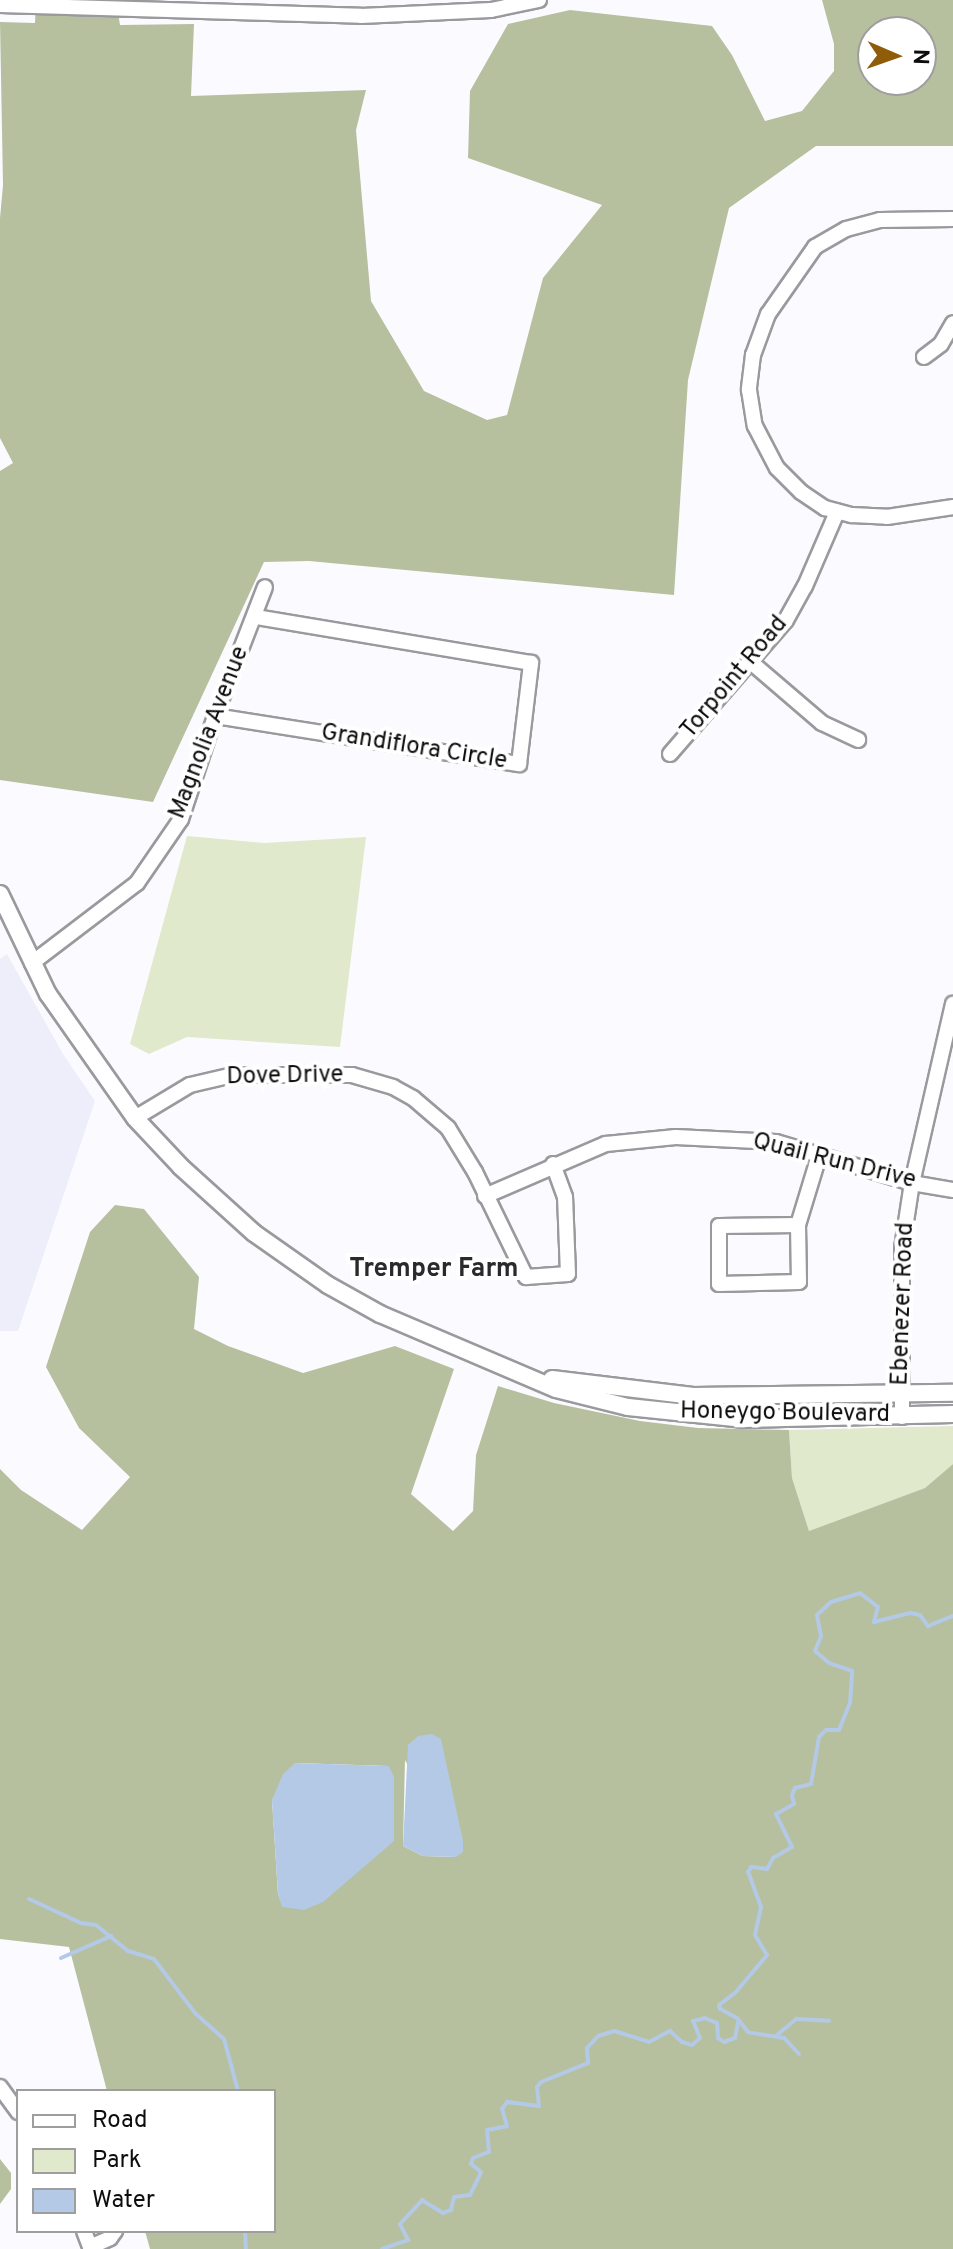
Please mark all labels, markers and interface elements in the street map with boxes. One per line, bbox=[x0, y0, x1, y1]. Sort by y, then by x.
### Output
north arrow bbox=[857, 16, 937, 96]
text: N bbox=[906, 48, 933, 65]
street label: Torpoint Road bbox=[675, 611, 795, 745]
street label: Magnolia Avenue bbox=[164, 642, 256, 824]
street label: Grandiflora Circle bbox=[319, 719, 509, 777]
street label: Dove Drive bbox=[226, 1062, 344, 1092]
street label: Quail Run Drive bbox=[749, 1128, 919, 1196]
street label: Ebenezer Road bbox=[887, 1222, 921, 1386]
district label: Tremper Farm bbox=[349, 1254, 519, 1286]
street label: Honeygo Boulevard bbox=[680, 1398, 890, 1430]
legend bbox=[16, 2089, 276, 2233]
text: Road bbox=[92, 2106, 148, 2136]
text: Park bbox=[92, 2146, 142, 2176]
text: Water bbox=[92, 2186, 155, 2216]

